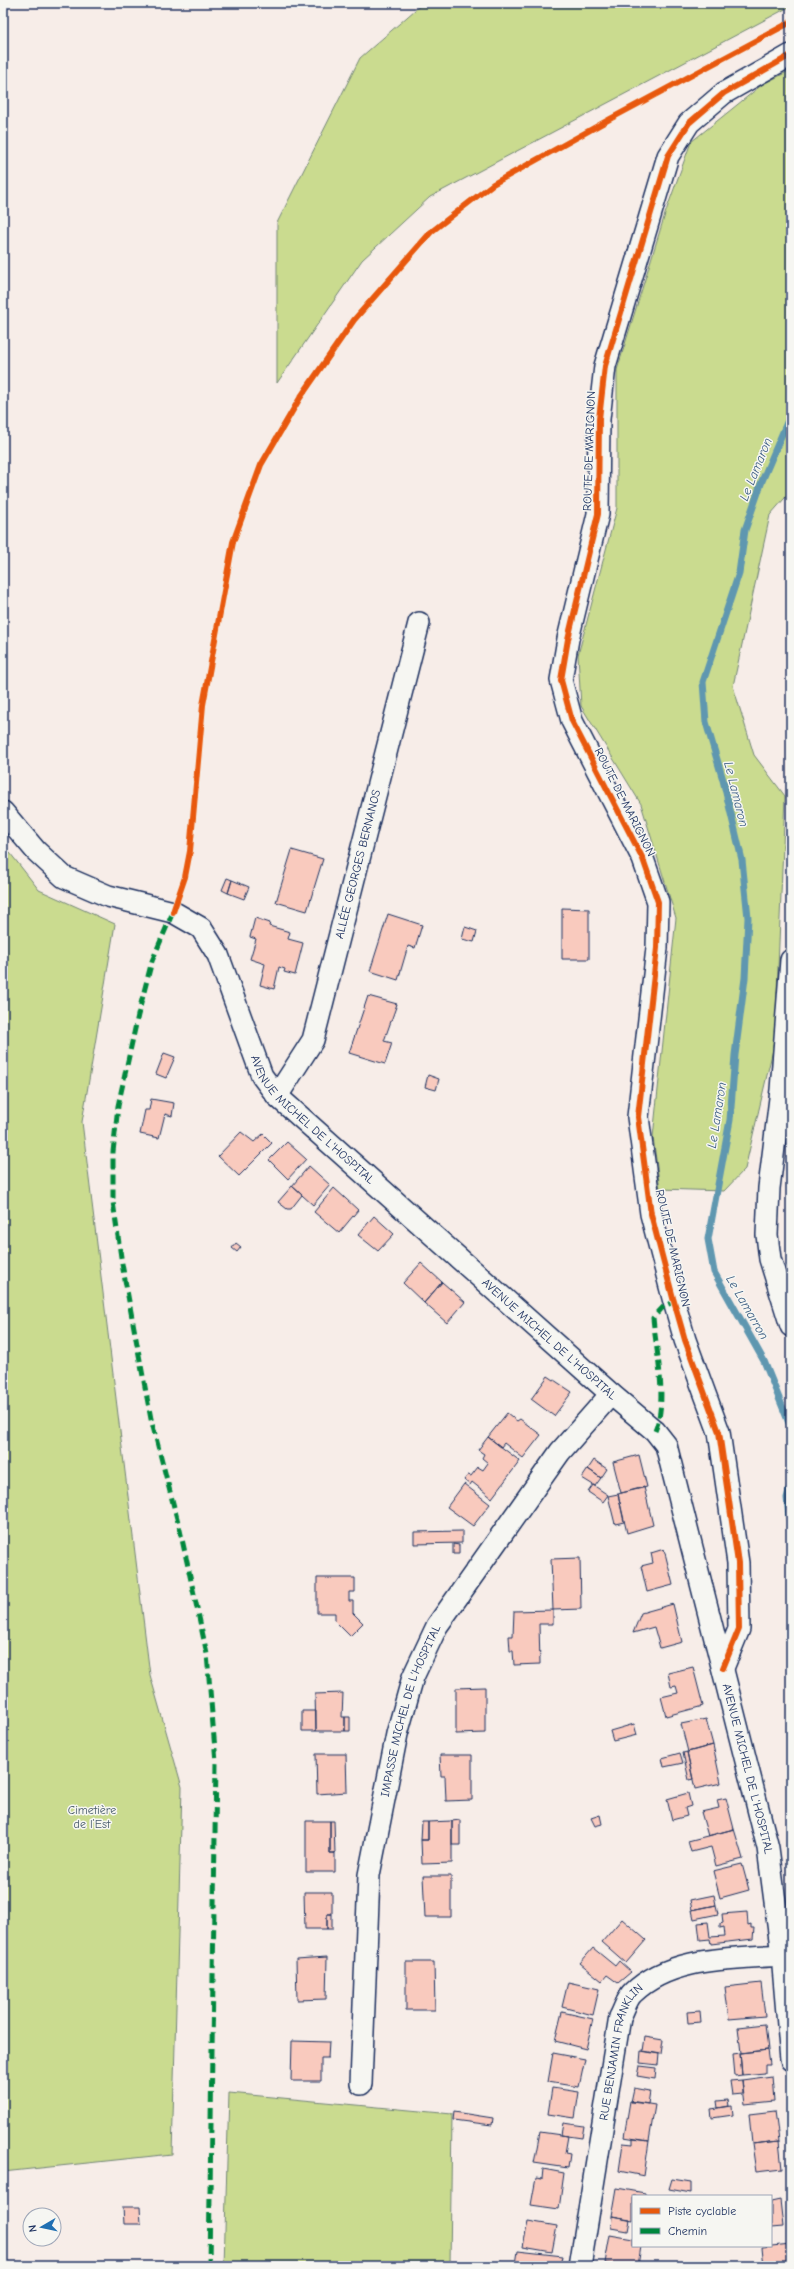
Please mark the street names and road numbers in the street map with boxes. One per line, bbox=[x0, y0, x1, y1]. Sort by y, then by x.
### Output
street label: ROUTE DE MARIGNON bbox=[580, 391, 598, 511]
street label: ROUTE DE MARIGNON bbox=[591, 745, 659, 859]
street label: ALLÉE GEORGES BERNANOS bbox=[332, 788, 383, 940]
street label: AVENUE MICHEL DE L'HOSPITAL bbox=[248, 1053, 378, 1187]
street label: ROUTE DE MARIGNON bbox=[653, 1188, 693, 1308]
street label: AVENUE MICHEL DE L'HOSPITAL bbox=[479, 1275, 619, 1403]
street label: IMPASSE MICHEL DE L'HOSPITAL bbox=[378, 1622, 444, 1798]
street label: AVENUE MICHEL DE L'HOSPITAL bbox=[720, 1682, 776, 1855]
street label: RUE BENJAMIN FRANKLIN bbox=[596, 1981, 646, 2121]

